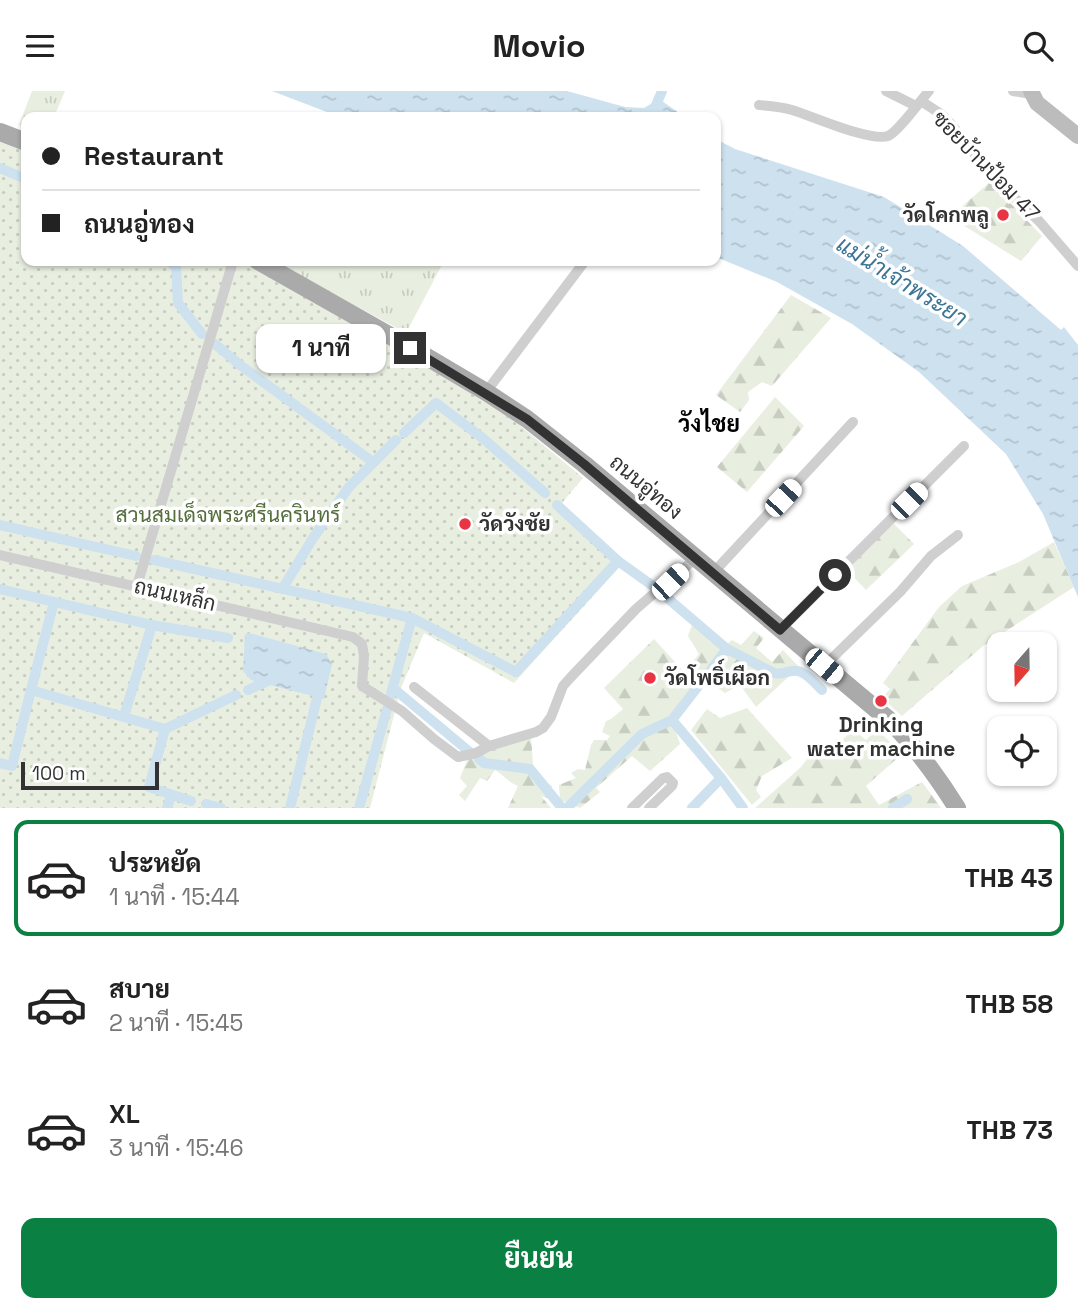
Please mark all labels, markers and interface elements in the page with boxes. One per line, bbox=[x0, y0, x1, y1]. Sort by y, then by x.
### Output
text: Movio bbox=[493, 26, 586, 66]
icon: menu bbox=[21, 27, 59, 65]
icon: search bbox=[1019, 27, 1057, 65]
street label: ซอยบ้านป้อม 47 bbox=[927, 105, 1046, 227]
text: Restaurant bbox=[84, 139, 224, 173]
place label: วัดโคกพลู bbox=[903, 201, 989, 229]
text: ถนนอู่ทอง bbox=[84, 207, 195, 241]
marker: วัดโคกพลู bbox=[995, 207, 1011, 223]
water label: แม่น้ำเจ้าพระยา bbox=[831, 225, 976, 333]
callout: 1 นาที bbox=[256, 323, 386, 373]
route end bbox=[394, 332, 426, 364]
text: 1 นาที bbox=[292, 333, 350, 363]
district label: วังไชย bbox=[678, 408, 740, 439]
street label: ถนนอู่ทอง bbox=[603, 448, 688, 526]
car bbox=[761, 475, 806, 521]
car bbox=[887, 479, 932, 523]
park label: สวนสมเด็จพระศรีนครินทร์ bbox=[116, 500, 340, 528]
place label: วัดวังชัย bbox=[479, 510, 550, 537]
marker: วัดวังชัย bbox=[457, 516, 473, 532]
route start bbox=[819, 559, 851, 591]
car bbox=[648, 560, 693, 604]
street label: ถนนเหล็ก bbox=[132, 571, 219, 617]
north arrow bbox=[987, 632, 1057, 702]
map controls bbox=[987, 632, 1057, 786]
car bbox=[802, 644, 847, 688]
place label: วัดโพธิ์เผือก bbox=[664, 658, 770, 691]
marker: วัดโพธิ์เผือก bbox=[642, 670, 658, 686]
marker: Drinking water machine bbox=[873, 693, 889, 709]
place label: Drinking water machine bbox=[807, 711, 955, 762]
button: locate bbox=[987, 716, 1057, 786]
scale bar bbox=[21, 759, 159, 791]
text: 100 m bbox=[32, 761, 86, 786]
text: ประหยัด bbox=[109, 846, 202, 880]
icon: car bbox=[25, 847, 88, 910]
text: THB 43 bbox=[964, 861, 1053, 895]
text: 1 นาที · 15:44 bbox=[109, 882, 240, 912]
text: สบาย bbox=[109, 972, 170, 1006]
icon: car bbox=[25, 973, 88, 1036]
text: THB 58 bbox=[966, 987, 1053, 1021]
text: 2 นาที · 15:45 bbox=[109, 1008, 243, 1038]
text: XL bbox=[109, 1097, 140, 1131]
icon: car bbox=[25, 1099, 88, 1162]
text: THB 73 bbox=[967, 1113, 1053, 1147]
text: 3 นาที · 15:46 bbox=[109, 1133, 244, 1163]
button: ยืนยัน bbox=[21, 1218, 1057, 1298]

